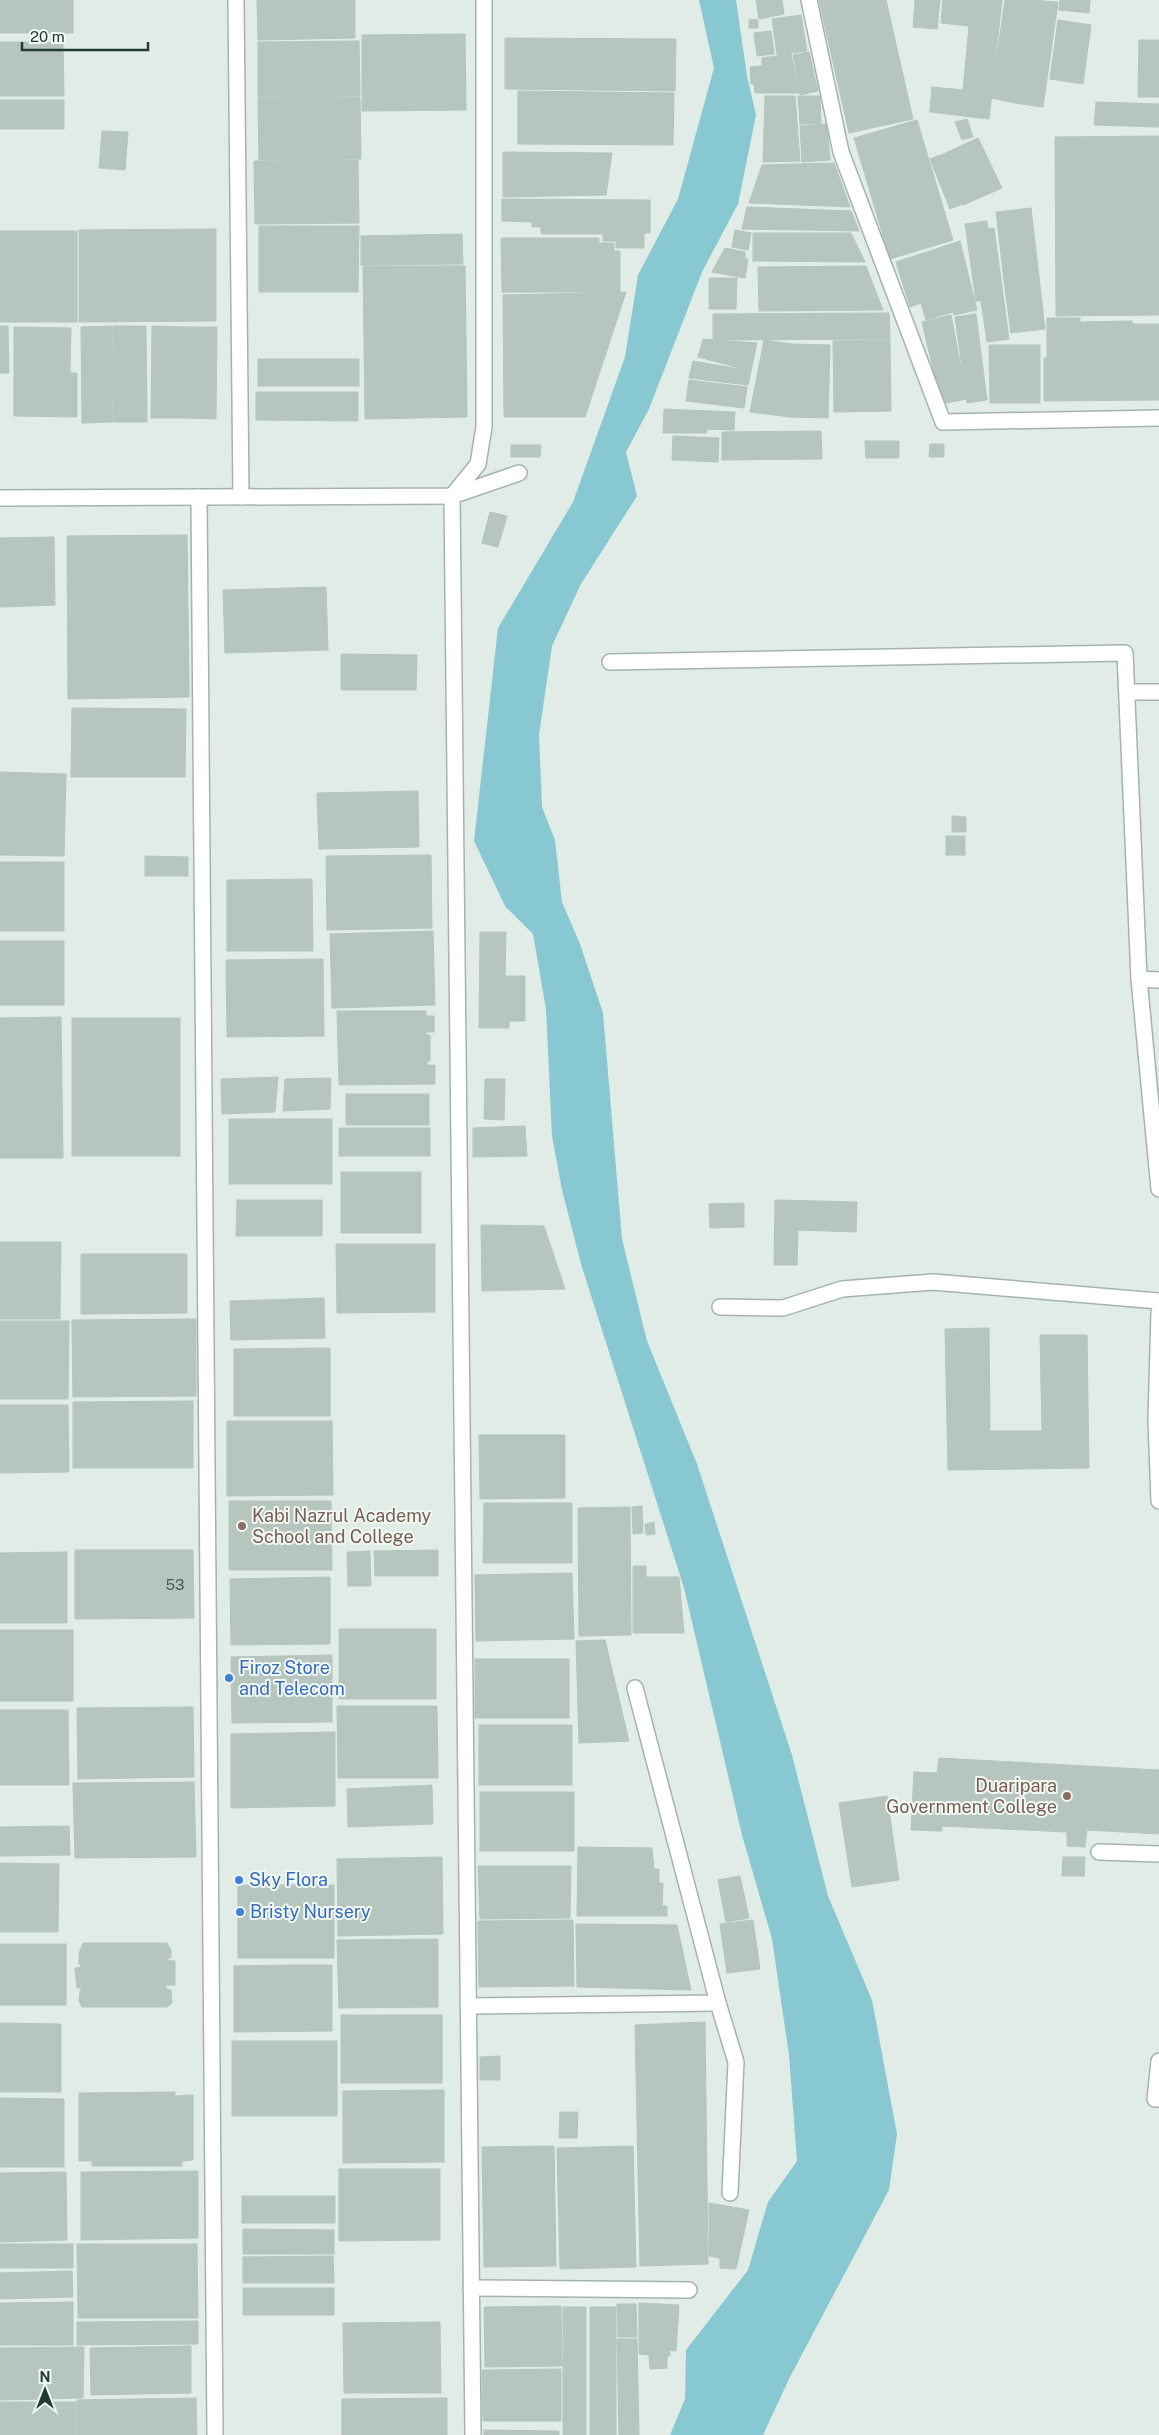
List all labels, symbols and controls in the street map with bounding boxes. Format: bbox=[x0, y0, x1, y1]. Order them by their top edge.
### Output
scale bar bbox=[22, 20, 149, 52]
text: 20 m bbox=[30, 28, 65, 45]
place label: Kabi Nazrul Academy School and College bbox=[252, 1505, 432, 1547]
marker: Kabi Nazrul Academy School and College bbox=[236, 1520, 248, 1532]
house number: 53 bbox=[165, 1576, 185, 1593]
place label: Firoz Store and Telecom bbox=[239, 1657, 345, 1699]
marker: Firoz Store and Telecom bbox=[223, 1672, 235, 1684]
place label: Duaripara Government College bbox=[886, 1775, 1057, 1817]
marker: Duaripara Government College bbox=[1061, 1790, 1073, 1802]
place label: Sky Flora bbox=[249, 1869, 328, 1890]
marker: Sky Flora bbox=[233, 1874, 245, 1886]
place label: Bristy Nursery bbox=[250, 1901, 371, 1922]
marker: Bristy Nursery bbox=[234, 1906, 246, 1918]
north arrow bbox=[20, 2365, 70, 2415]
text: N bbox=[40, 2369, 50, 2385]

